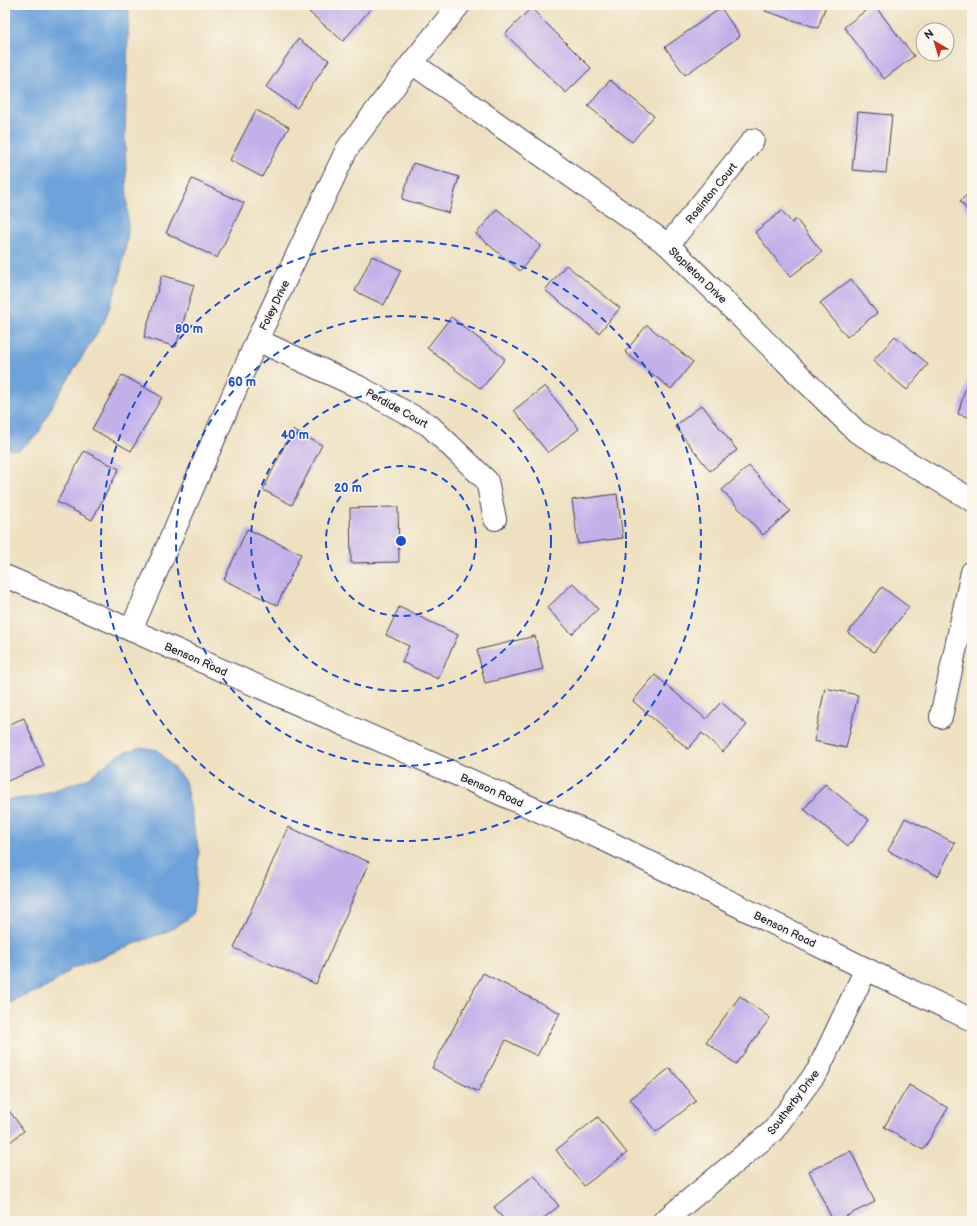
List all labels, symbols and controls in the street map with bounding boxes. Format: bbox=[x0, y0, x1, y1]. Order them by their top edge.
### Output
north arrow bbox=[915, 22, 955, 62]
text: N bbox=[922, 27, 936, 42]
street label: Rosinton Court bbox=[683, 160, 740, 226]
street label: Stapleton Drive bbox=[666, 244, 730, 307]
street label: Foley Drive bbox=[257, 278, 292, 332]
text: 80 m bbox=[175, 322, 203, 337]
text: 60 m bbox=[228, 375, 256, 390]
street label: Perdide Court bbox=[363, 386, 431, 431]
text: 40 m bbox=[281, 428, 309, 443]
text: 20 m bbox=[334, 481, 362, 496]
centre of rings bbox=[394, 534, 408, 548]
street label: Benson Road bbox=[162, 640, 229, 679]
street label: Benson Road bbox=[458, 771, 525, 810]
street label: Benson Road bbox=[751, 909, 818, 950]
street label: Southerby Drive bbox=[765, 1067, 822, 1137]

